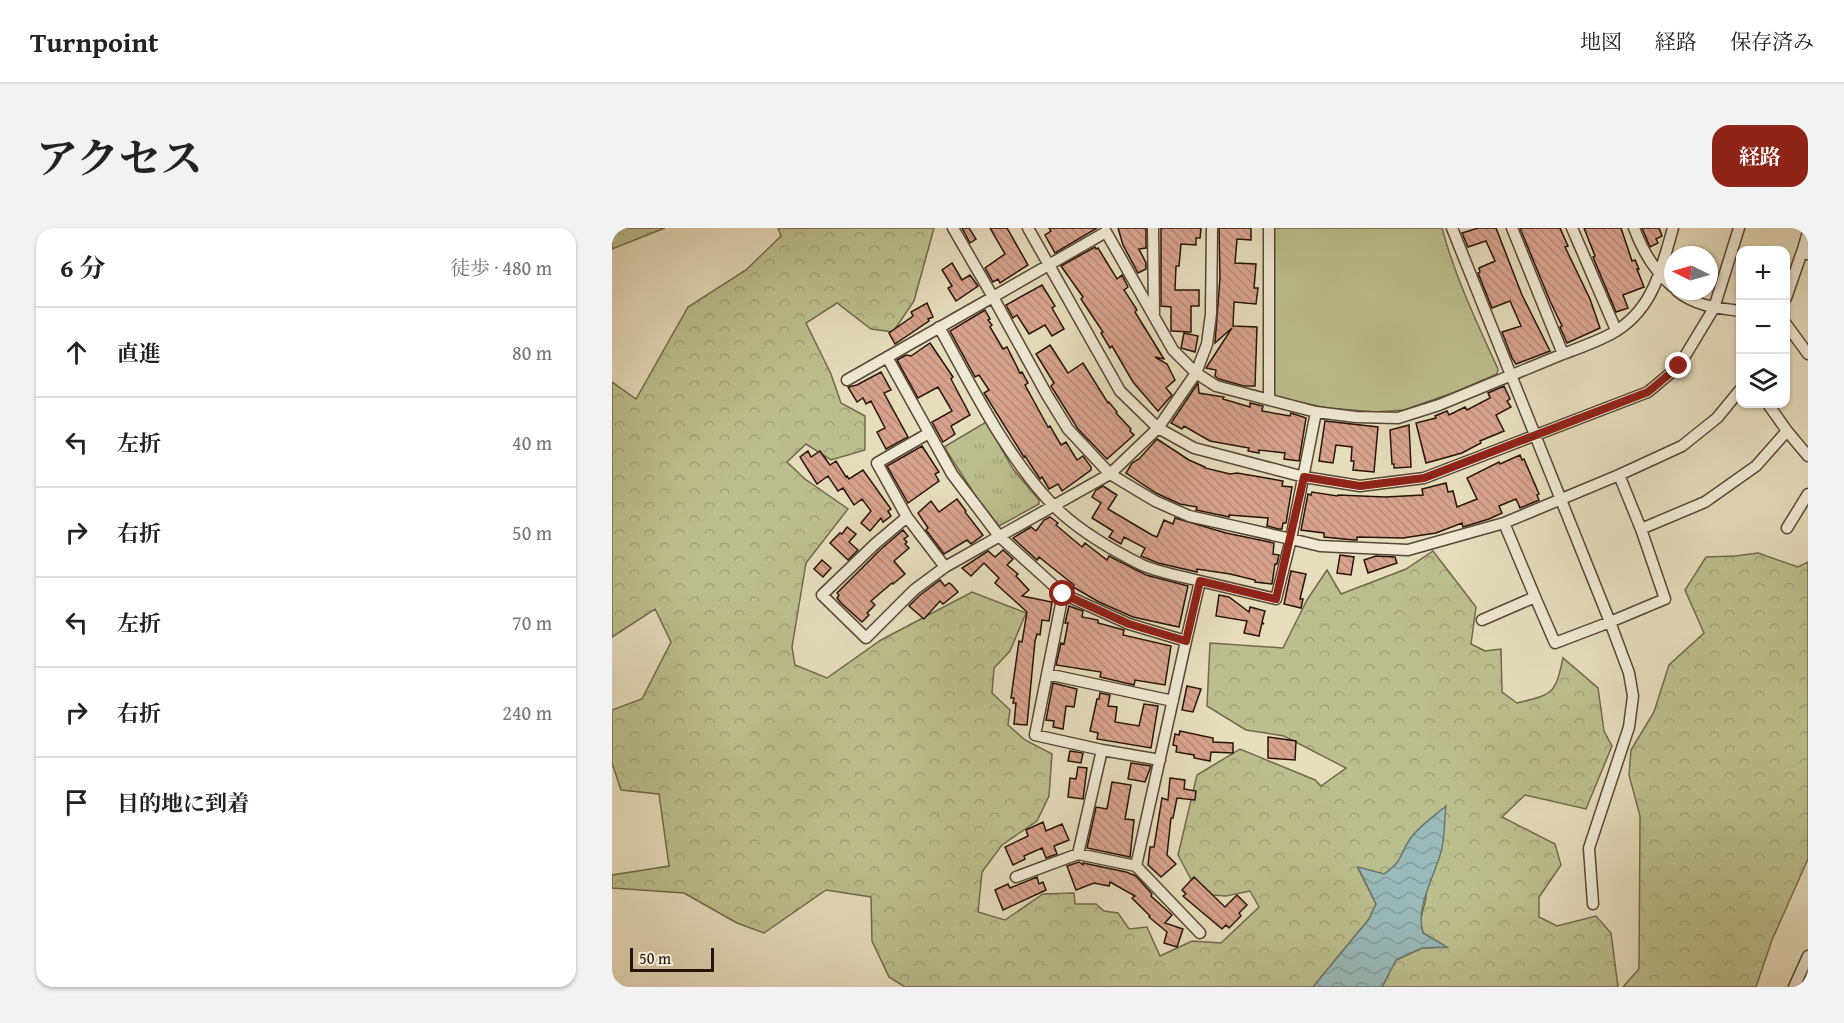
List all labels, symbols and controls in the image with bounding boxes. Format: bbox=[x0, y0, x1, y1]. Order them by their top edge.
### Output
text: Turnpoint bbox=[30, 21, 159, 62]
text: 地図 bbox=[1580, 26, 1622, 57]
text: 経路 bbox=[1655, 26, 1697, 57]
text: 保存済み bbox=[1730, 26, 1814, 57]
button: 経路 bbox=[1712, 125, 1808, 187]
text: アクセス bbox=[36, 127, 203, 188]
north arrow bbox=[1664, 246, 1718, 300]
map controls bbox=[1736, 246, 1790, 408]
button: + bbox=[1736, 246, 1790, 300]
text: 6 分 bbox=[60, 248, 105, 287]
text: 徒歩 · 480 m bbox=[450, 253, 552, 282]
button: − bbox=[1736, 300, 1790, 354]
icon: ahead bbox=[60, 336, 93, 369]
text: 直進 bbox=[117, 337, 161, 369]
text: 80 m bbox=[512, 338, 552, 367]
route end bbox=[1665, 352, 1691, 378]
button: layers bbox=[1736, 354, 1790, 408]
icon: left bbox=[60, 426, 93, 459]
text: 左折 bbox=[117, 427, 161, 459]
text: 40 m bbox=[512, 428, 552, 457]
icon: right bbox=[60, 516, 93, 549]
text: 右折 bbox=[117, 517, 161, 549]
text: 50 m bbox=[512, 518, 552, 547]
route start bbox=[1049, 580, 1075, 606]
icon: left bbox=[60, 606, 93, 639]
text: 左折 bbox=[117, 607, 161, 639]
text: 70 m bbox=[512, 608, 552, 637]
icon: right bbox=[60, 696, 93, 729]
text: 右折 bbox=[117, 697, 161, 729]
text: 240 m bbox=[502, 698, 552, 727]
icon: arrive bbox=[60, 786, 93, 819]
text: 目的地に到着 bbox=[117, 787, 249, 819]
scale bar bbox=[630, 945, 714, 972]
text: 50 m bbox=[639, 946, 671, 970]

